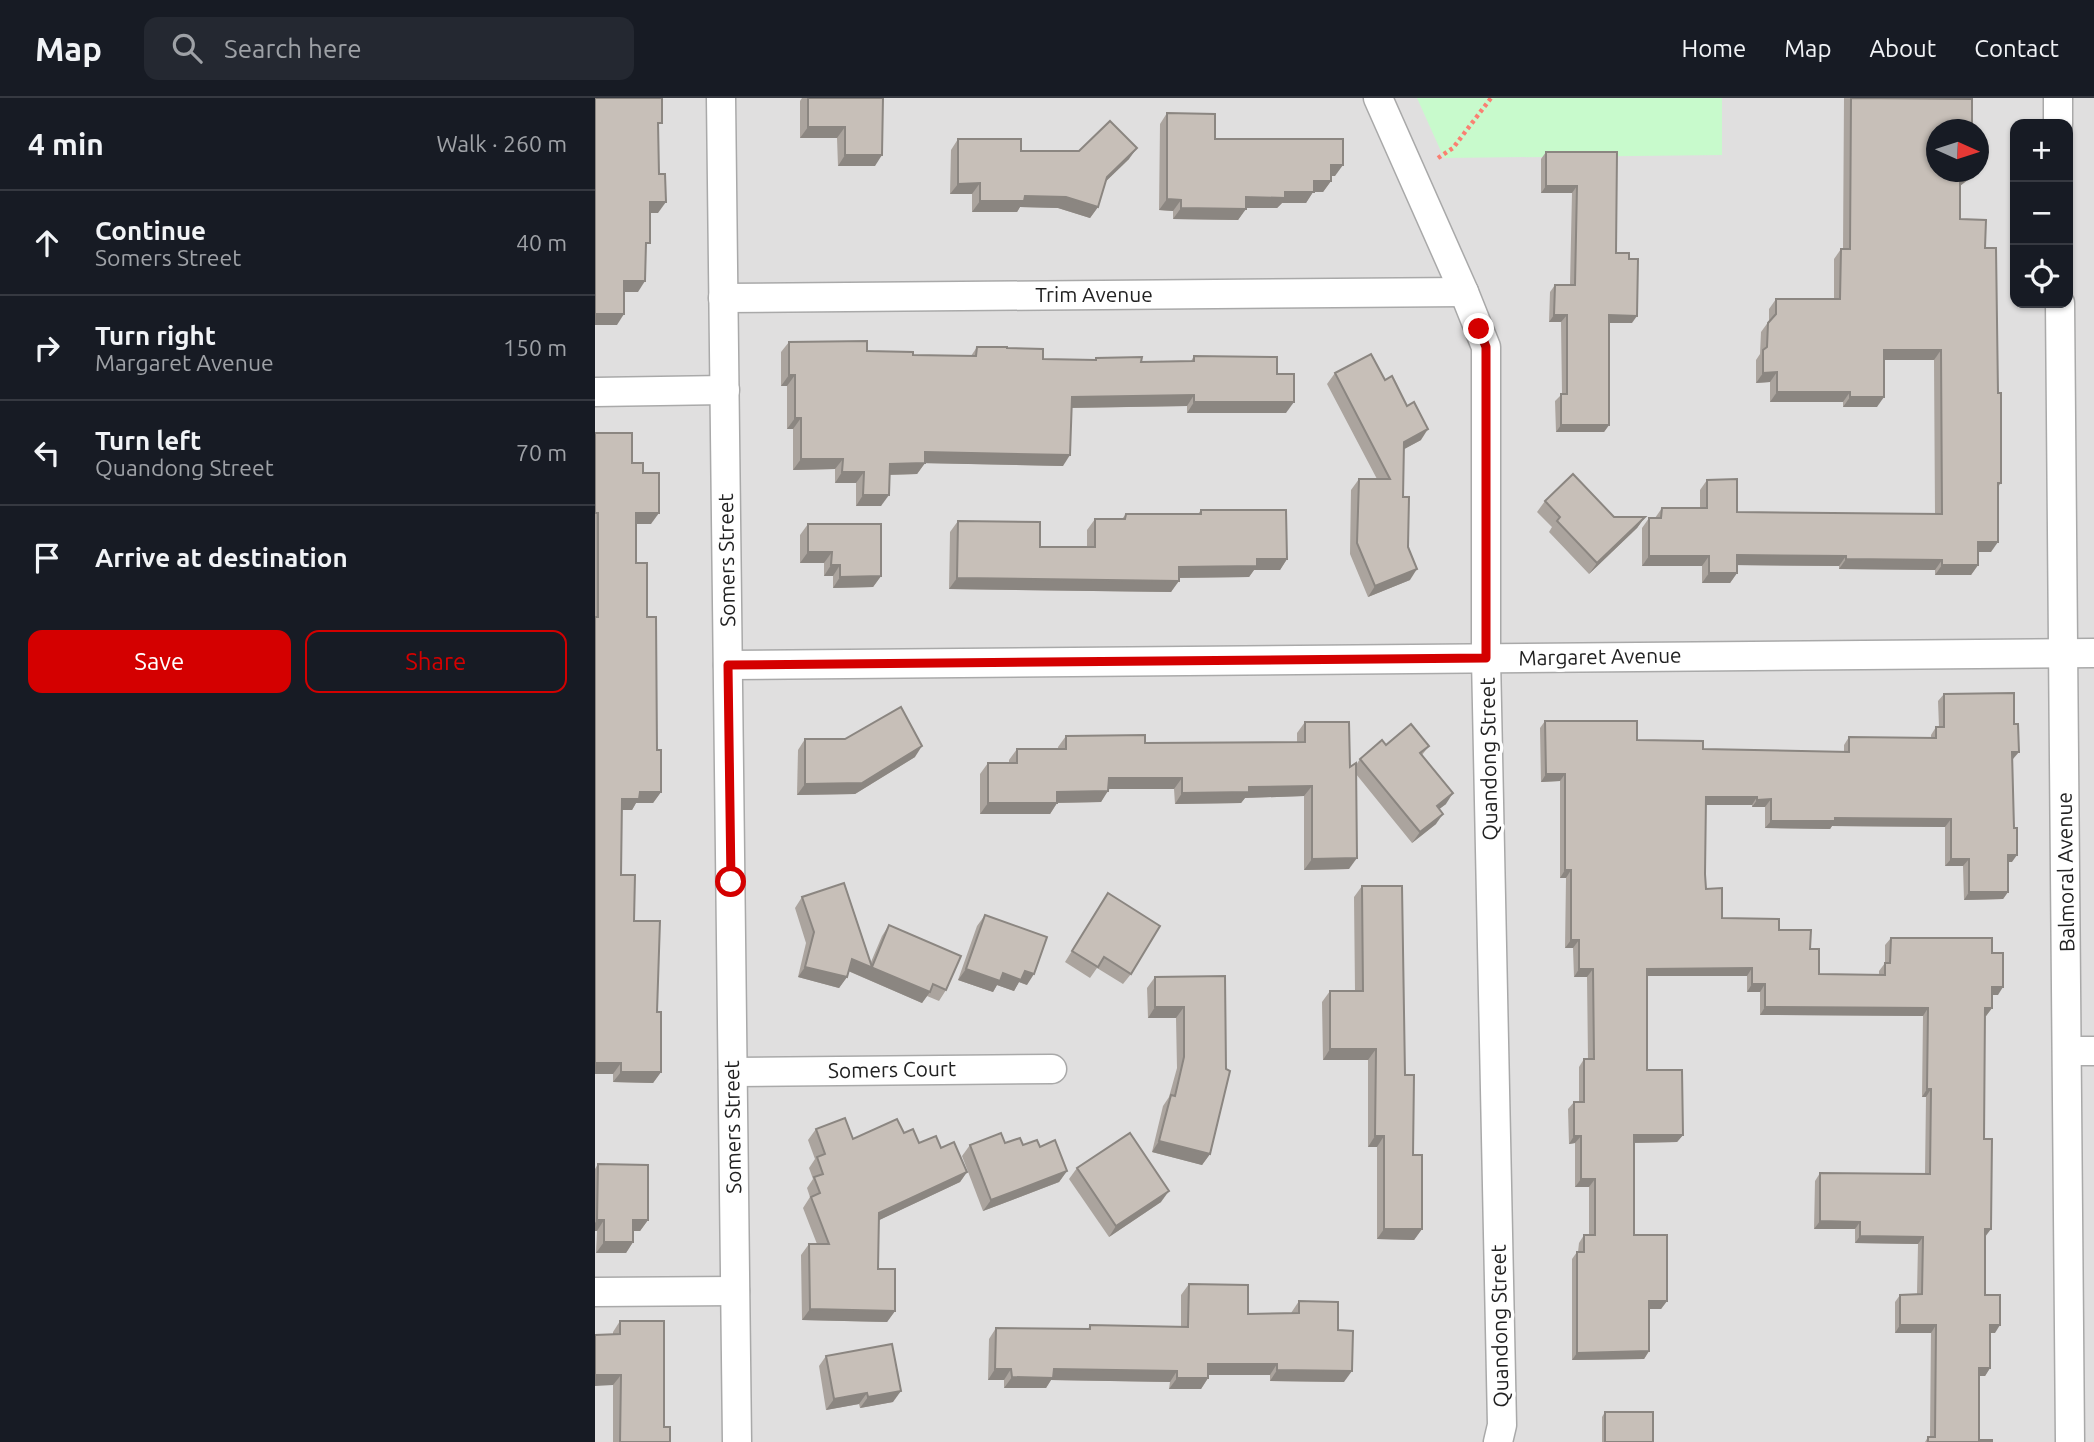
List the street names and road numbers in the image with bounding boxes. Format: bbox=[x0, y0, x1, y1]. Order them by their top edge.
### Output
street label: Trim Avenue bbox=[1035, 282, 1153, 306]
street label: Somers Street bbox=[713, 493, 739, 627]
street label: Margaret Avenue bbox=[1518, 643, 1682, 669]
street label: Quandong Street bbox=[1475, 677, 1501, 841]
street label: Balmoral Avenue bbox=[2052, 792, 2078, 952]
street label: Somers Court bbox=[828, 1056, 956, 1082]
street label: Somers Street bbox=[719, 1060, 745, 1194]
street label: Quandong Street bbox=[1486, 1244, 1512, 1408]

